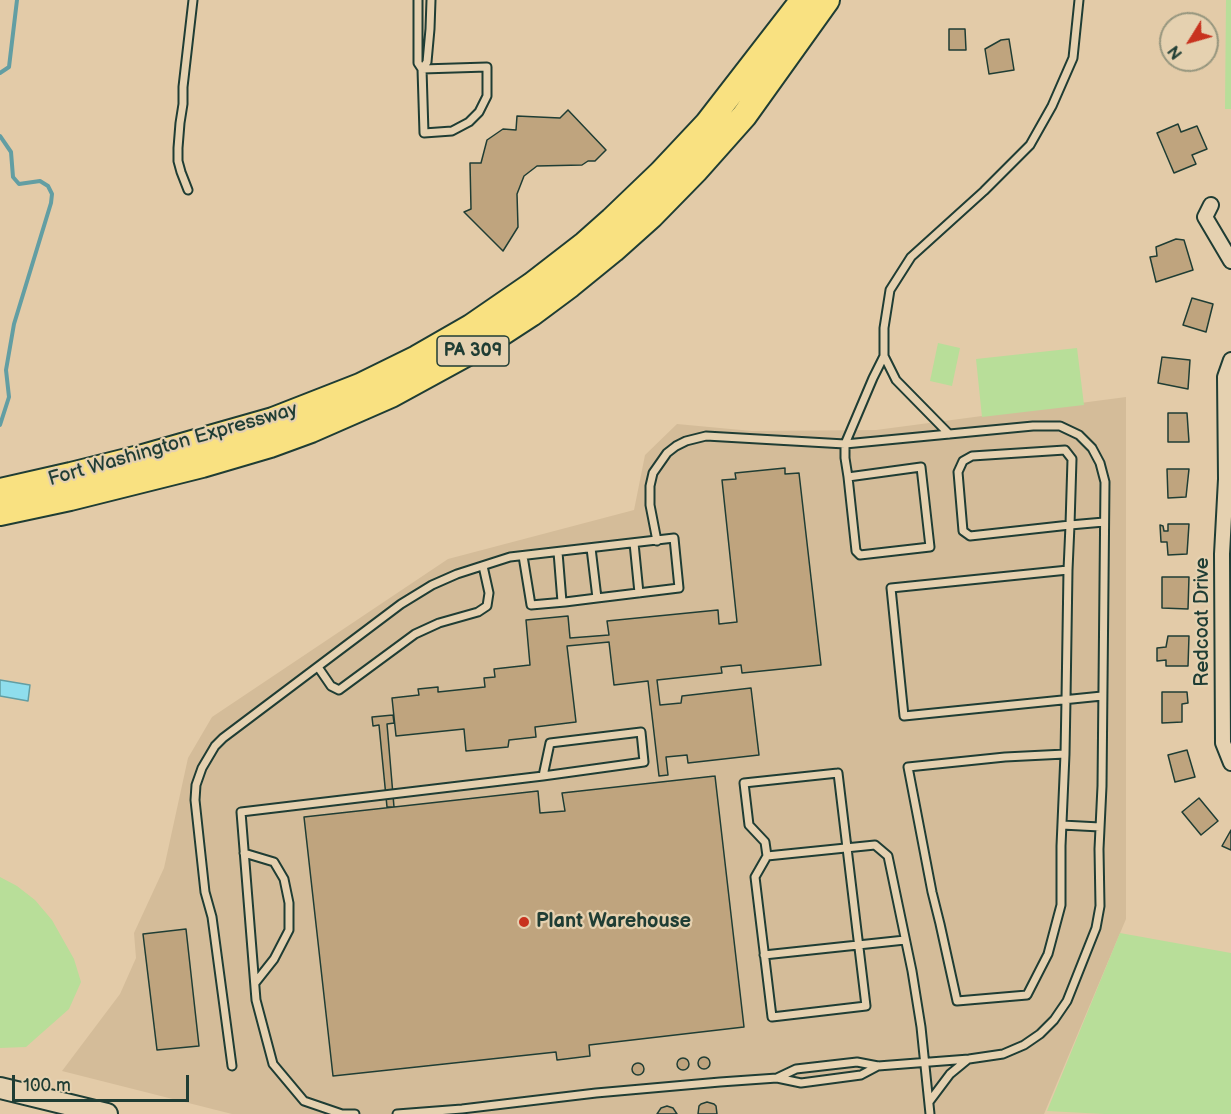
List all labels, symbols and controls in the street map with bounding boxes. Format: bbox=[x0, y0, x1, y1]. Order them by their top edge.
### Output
north arrow bbox=[1159, 12, 1219, 72]
text: N bbox=[1165, 41, 1187, 62]
road number: PA 309 bbox=[437, 336, 509, 366]
street label: Fort Washington Expressway bbox=[46, 398, 300, 492]
street label: Redcoat Drive bbox=[1191, 557, 1215, 687]
place label: Plant Warehouse bbox=[536, 910, 691, 934]
marker: Plant Warehouse bbox=[517, 915, 531, 929]
scale bar bbox=[15, 1063, 192, 1101]
text: 100 m bbox=[23, 1075, 71, 1096]

